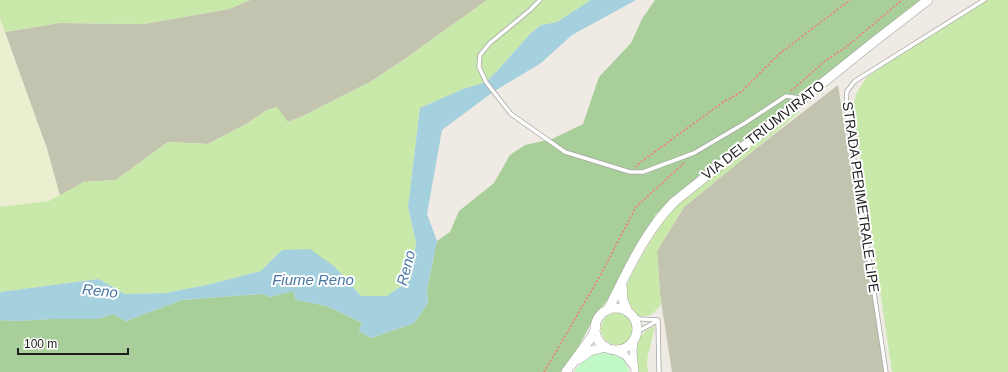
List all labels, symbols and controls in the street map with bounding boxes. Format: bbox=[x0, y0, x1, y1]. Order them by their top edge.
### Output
street label: VIA DEL TRIUMVIRATO bbox=[699, 77, 828, 183]
street label: STRADA PERIMETRALE LIPE bbox=[840, 100, 882, 294]
water label: Reno bbox=[393, 248, 418, 287]
water label: Fiume Reno bbox=[272, 271, 354, 288]
water label: Reno bbox=[81, 280, 119, 301]
scale bar bbox=[18, 330, 128, 356]
text: 100 m bbox=[24, 337, 57, 351]

